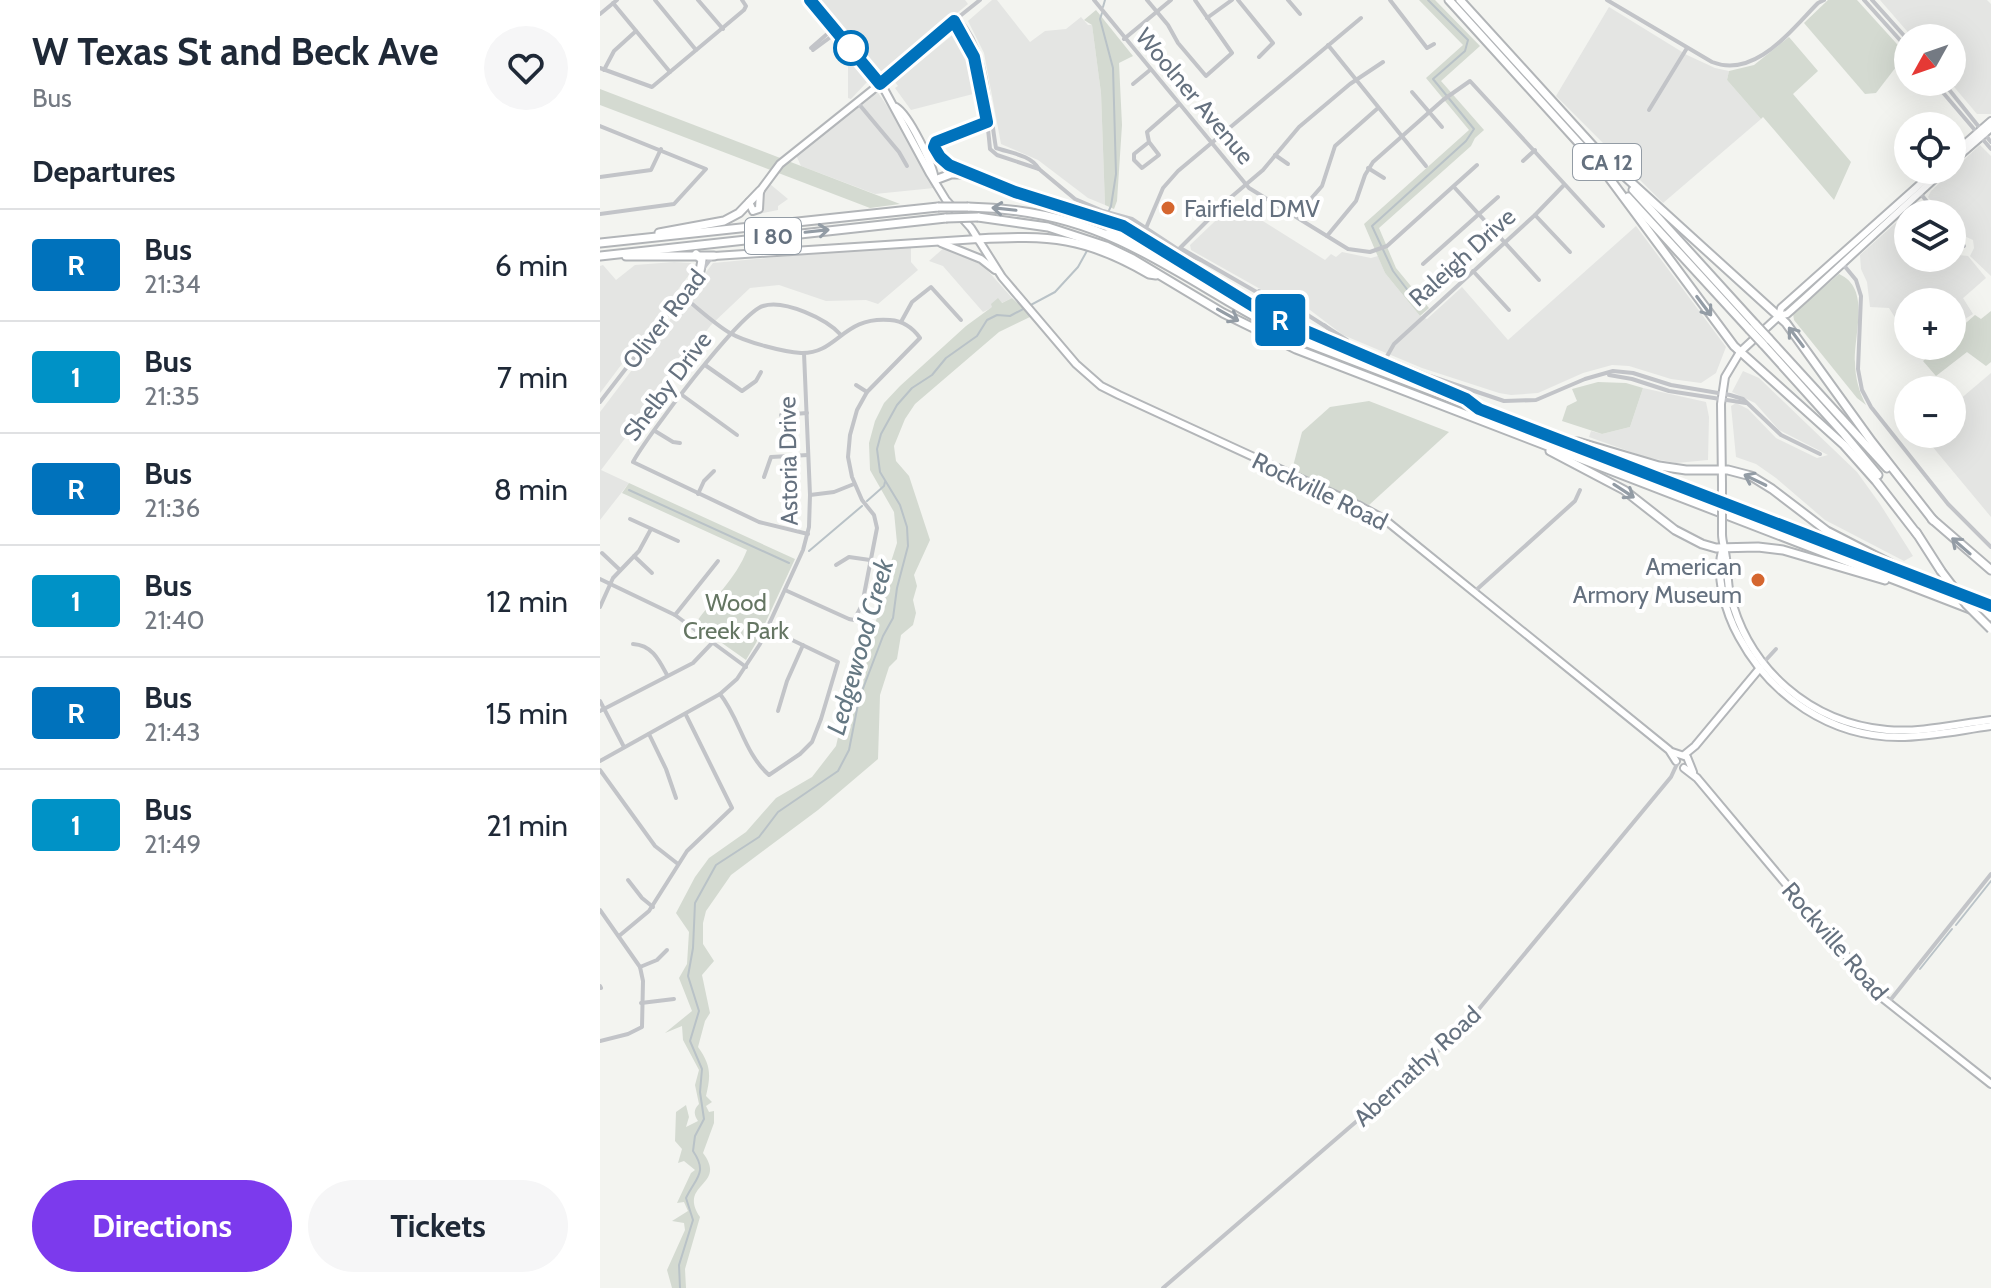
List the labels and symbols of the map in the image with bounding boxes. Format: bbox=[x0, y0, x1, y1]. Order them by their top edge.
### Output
street label: Woolner Avenue bbox=[1130, 22, 1260, 170]
north arrow bbox=[1894, 24, 1966, 96]
unlabelled marker bbox=[834, 31, 868, 65]
road number: CA 12 bbox=[1573, 144, 1641, 180]
place label: Fairfield DMV bbox=[1184, 194, 1320, 223]
marker: Fairfield DMV bbox=[1159, 199, 1177, 217]
one-way arrow bbox=[991, 202, 1018, 217]
street label: Raleigh Drive bbox=[1403, 202, 1521, 312]
road number: I 80 bbox=[745, 218, 801, 254]
one-way arrow bbox=[803, 224, 830, 239]
street label: Oliver Road bbox=[616, 264, 712, 374]
line badge: R bbox=[1254, 294, 1306, 346]
one-way arrow bbox=[1695, 294, 1712, 316]
one-way arrow bbox=[1215, 308, 1239, 323]
street label: Shelby Drive bbox=[617, 326, 717, 446]
one-way arrow bbox=[1788, 326, 1805, 348]
street label: Astoria Drive bbox=[772, 396, 804, 526]
street label: Rockville Road bbox=[1248, 446, 1392, 536]
one-way arrow bbox=[1744, 471, 1768, 487]
one-way arrow bbox=[1612, 483, 1635, 499]
one-way arrow bbox=[1952, 537, 1972, 555]
place label: American Armory Museum bbox=[1573, 552, 1742, 609]
water label: Ledgewood Creek bbox=[820, 555, 901, 738]
marker: American Armory Museum bbox=[1749, 571, 1767, 589]
park label: Wood Creek Park bbox=[683, 588, 789, 645]
street label: Rockville Road bbox=[1776, 876, 1894, 1006]
street label: Abernathy Road bbox=[1347, 1000, 1487, 1132]

